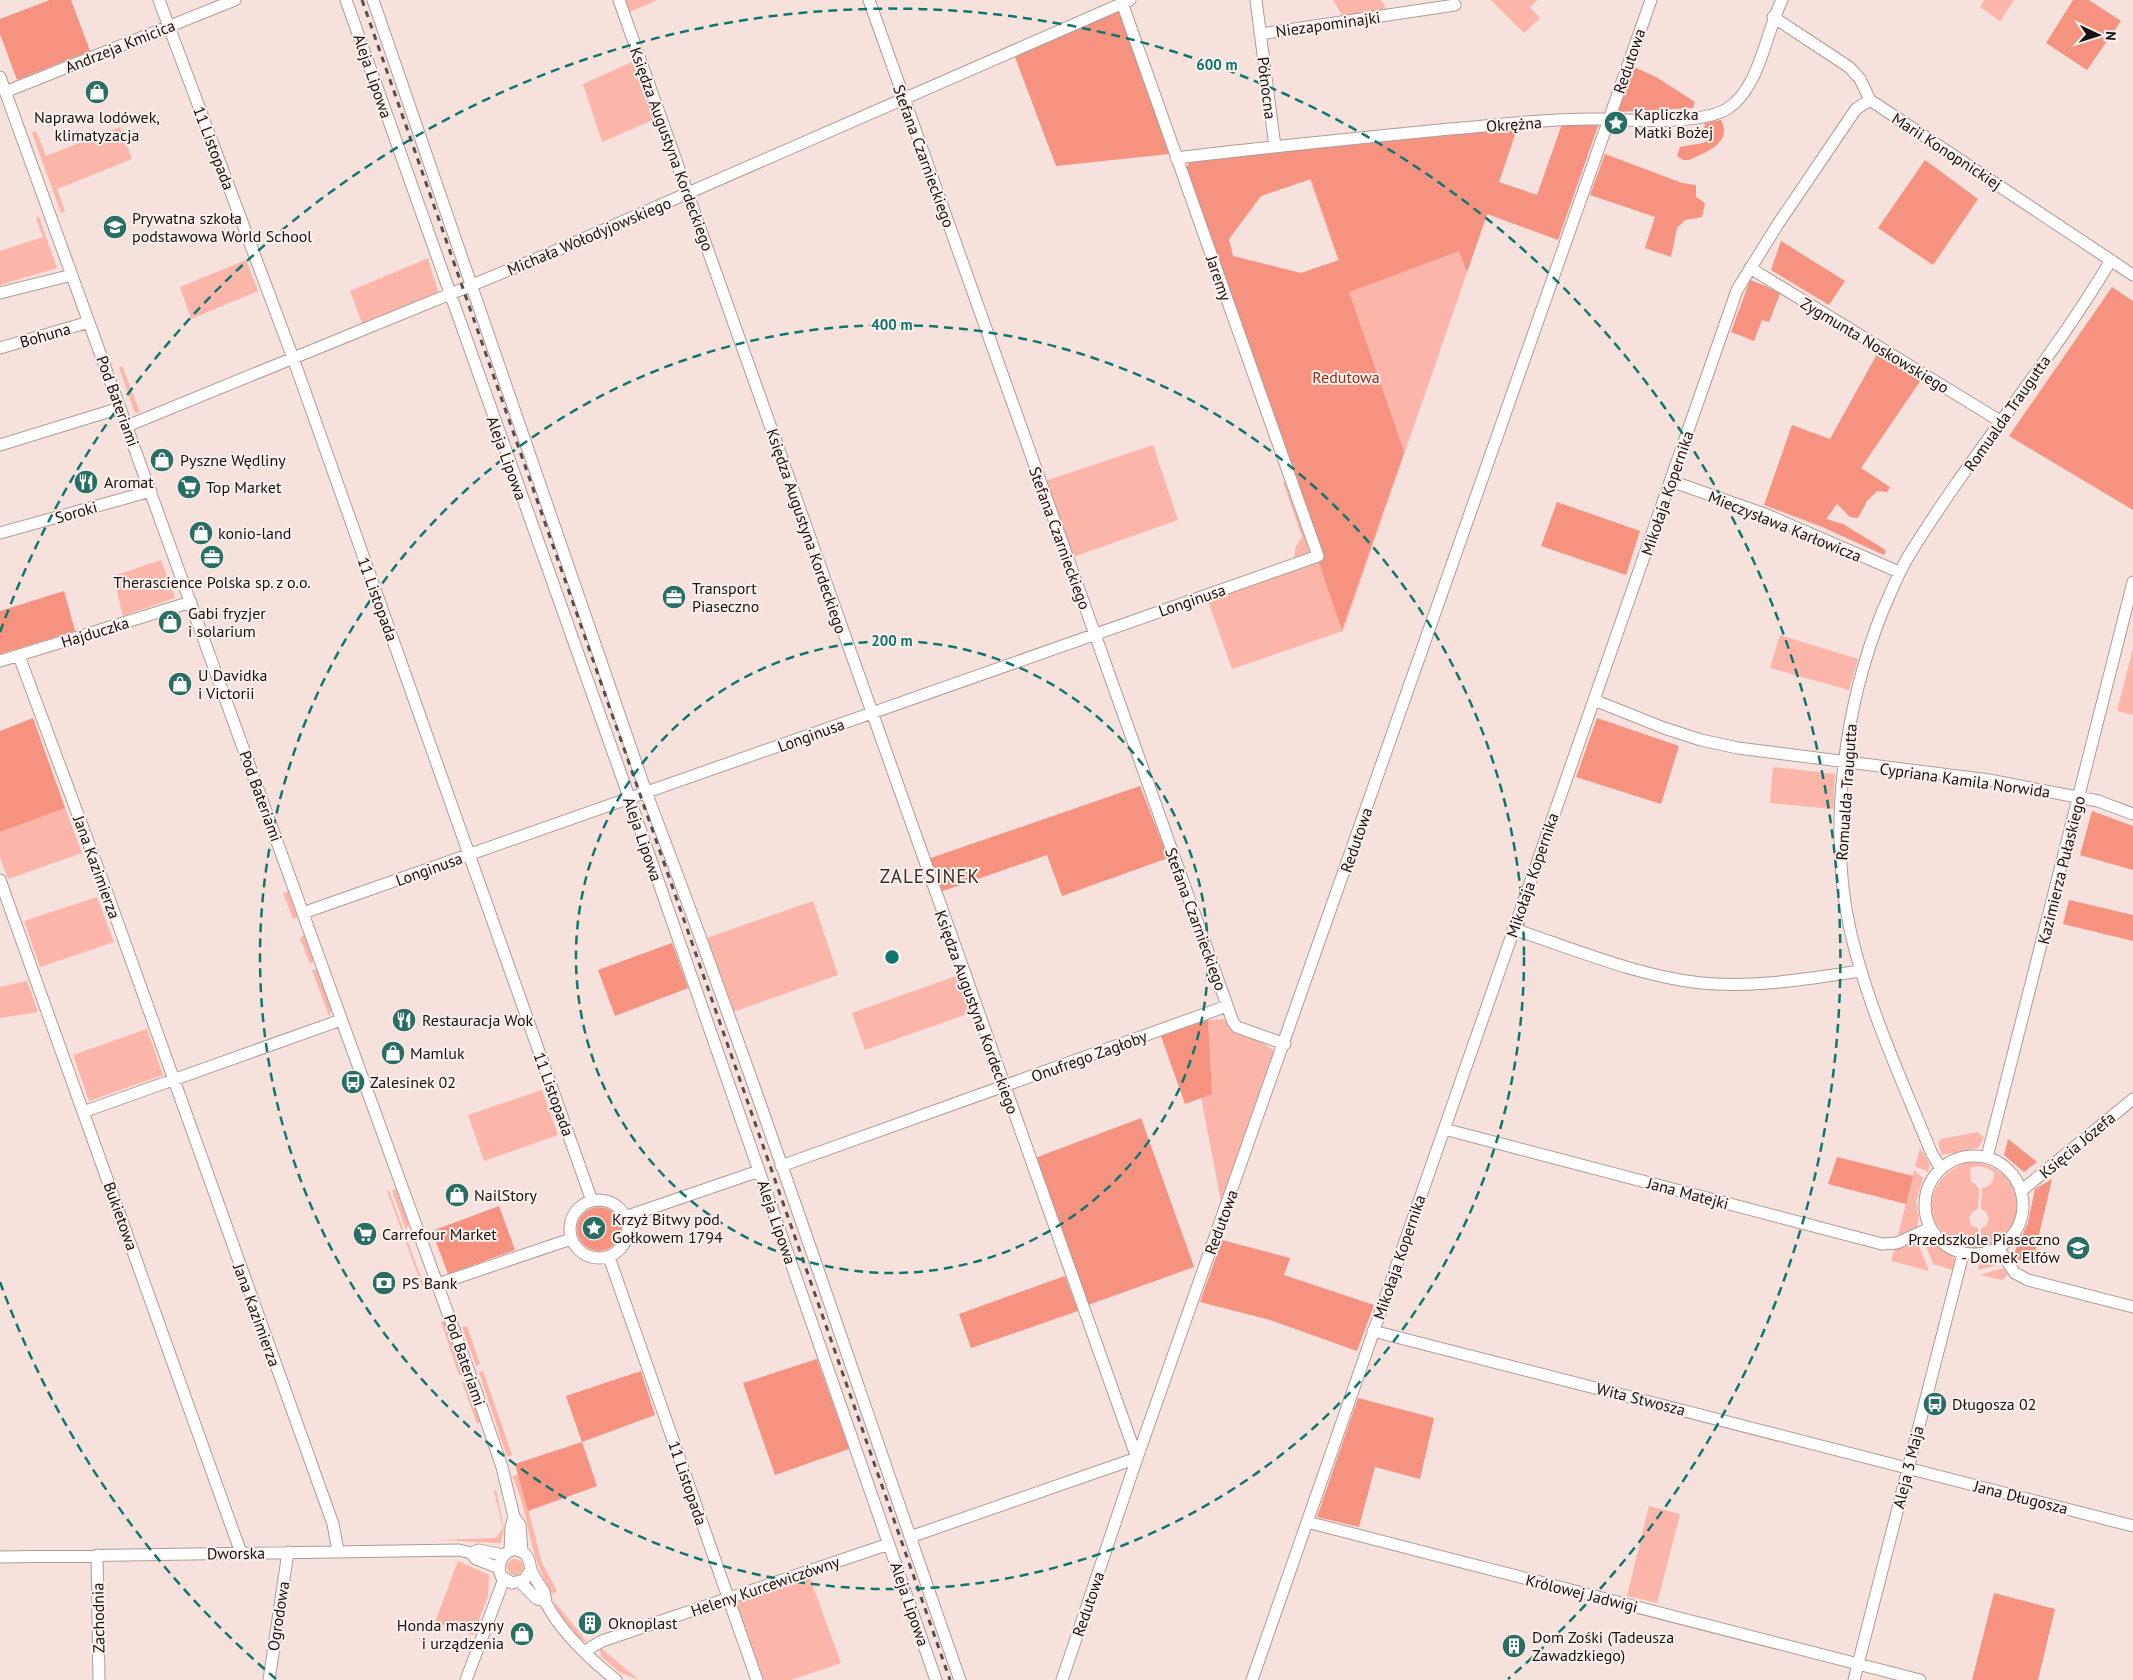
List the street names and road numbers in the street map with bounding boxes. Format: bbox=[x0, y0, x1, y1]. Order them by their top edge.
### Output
street label: Niezapominajki bbox=[1274, 7, 1382, 41]
street label: Andrzeja Kmicica bbox=[62, 15, 178, 77]
street label: Redutowa bbox=[1609, 26, 1649, 96]
street label: Aleja Lipowa bbox=[349, 31, 397, 121]
street label: Księdza Augustyna Kordeckiego bbox=[626, 44, 718, 254]
street label: Północna bbox=[1253, 56, 1281, 120]
street label: Stefana Czarnieckiego bbox=[889, 82, 959, 230]
street label: 11 Listopada bbox=[189, 103, 239, 193]
street label: Marii Konopnickiej bbox=[1888, 108, 2006, 194]
street label: Okrężna bbox=[1485, 112, 1543, 136]
street label: Michała Wołodyjowskiego bbox=[504, 192, 674, 280]
street label: Jaremy bbox=[1202, 252, 1236, 304]
street label: Zygmunta Noskowskiego bbox=[1797, 293, 1953, 397]
street label: Bohuna bbox=[17, 318, 73, 352]
street label: Romualda Traugutta bbox=[1959, 351, 2055, 475]
street label: Pod Bateriami bbox=[92, 353, 144, 449]
street label: Aleja Lipowa bbox=[483, 413, 531, 503]
street label: Księdza Augustyna Kordeckiego bbox=[762, 426, 852, 636]
street label: Mikołaja Kopernika bbox=[1636, 428, 1698, 558]
street label: Stefana Czarnieckiego bbox=[1025, 464, 1095, 612]
street label: Mieczysława Karłowicza bbox=[1705, 486, 1865, 566]
street label: Soroki bbox=[53, 496, 99, 528]
street label: 11 Listopada bbox=[354, 554, 402, 644]
street label: Longinusa bbox=[1156, 579, 1228, 621]
street label: Hajduczka bbox=[59, 612, 131, 652]
street label: Longinusa bbox=[775, 714, 847, 756]
street label: Romualda Traugutta bbox=[1831, 723, 1861, 861]
street label: Pod Bateriami bbox=[235, 748, 287, 844]
street label: Cypriana Kamila Norwida bbox=[1878, 758, 2052, 802]
street label: Aleja Lipowa bbox=[619, 794, 667, 884]
street label: Kazimierza Pułaskiego bbox=[2033, 794, 2089, 946]
street label: Redutowa bbox=[1336, 805, 1376, 875]
street label: Mikołaja Kopernika bbox=[1501, 810, 1563, 940]
street label: Jana Kazimierza bbox=[69, 812, 125, 921]
street label: Stefana Czarnieckiego bbox=[1161, 845, 1231, 993]
street label: Longinusa bbox=[393, 848, 465, 890]
street label: Księdza Augustyna Kordeckiego bbox=[931, 907, 1023, 1117]
street label: Onufrego Zagłoby bbox=[1028, 1026, 1150, 1086]
street label: 11 Listopada bbox=[530, 1049, 578, 1139]
street label: Księcia Józefa bbox=[2035, 1107, 2119, 1183]
street label: Jana Matejki bbox=[1644, 1172, 1731, 1213]
street label: Aleja Lipowa bbox=[753, 1177, 801, 1267]
street label: Bukietowa bbox=[99, 1179, 143, 1253]
street label: Redutowa bbox=[1200, 1187, 1242, 1257]
street label: Mikołaja Kopernika bbox=[1368, 1192, 1430, 1322]
street label: Jana Kazimierza bbox=[229, 1260, 285, 1369]
street label: Pod Bateriami bbox=[440, 1312, 490, 1408]
street label: Wita Stwosza bbox=[1594, 1378, 1688, 1420]
street label: Aleja 3 Maja bbox=[1888, 1424, 1928, 1510]
street label: 11 Listopada bbox=[664, 1438, 712, 1528]
street label: Jana Długosza bbox=[1971, 1475, 2070, 1518]
street label: Dworska bbox=[207, 1542, 265, 1564]
street label: Heleny Kurcewiczówny bbox=[688, 1551, 843, 1621]
street label: Aleja Lipowa bbox=[886, 1559, 934, 1649]
street label: Redutowa bbox=[1068, 1569, 1108, 1639]
street label: Królowej Jadwigi bbox=[1524, 1569, 1640, 1617]
street label: Ogrodowa bbox=[263, 1580, 293, 1652]
street label: Zachodnia bbox=[87, 1583, 109, 1653]

